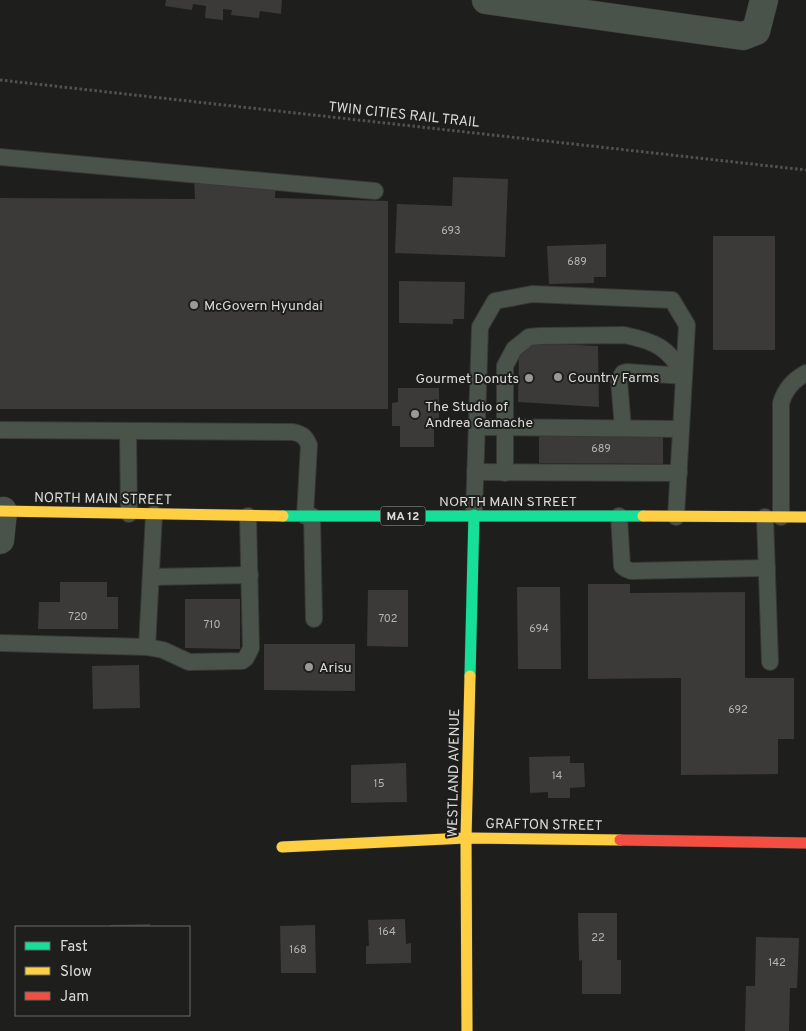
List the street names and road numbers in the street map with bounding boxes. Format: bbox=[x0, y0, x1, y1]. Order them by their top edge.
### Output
street label: TWIN CITIES RAIL TRAIL bbox=[327, 99, 480, 132]
street label: NORTH MAIN STREET bbox=[34, 490, 172, 509]
street label: NORTH MAIN STREET bbox=[439, 494, 577, 511]
road number: MA 12 bbox=[380, 506, 426, 526]
street label: WESTLAND AVENUE bbox=[445, 708, 464, 838]
street label: GRAFTON STREET bbox=[485, 816, 603, 835]

